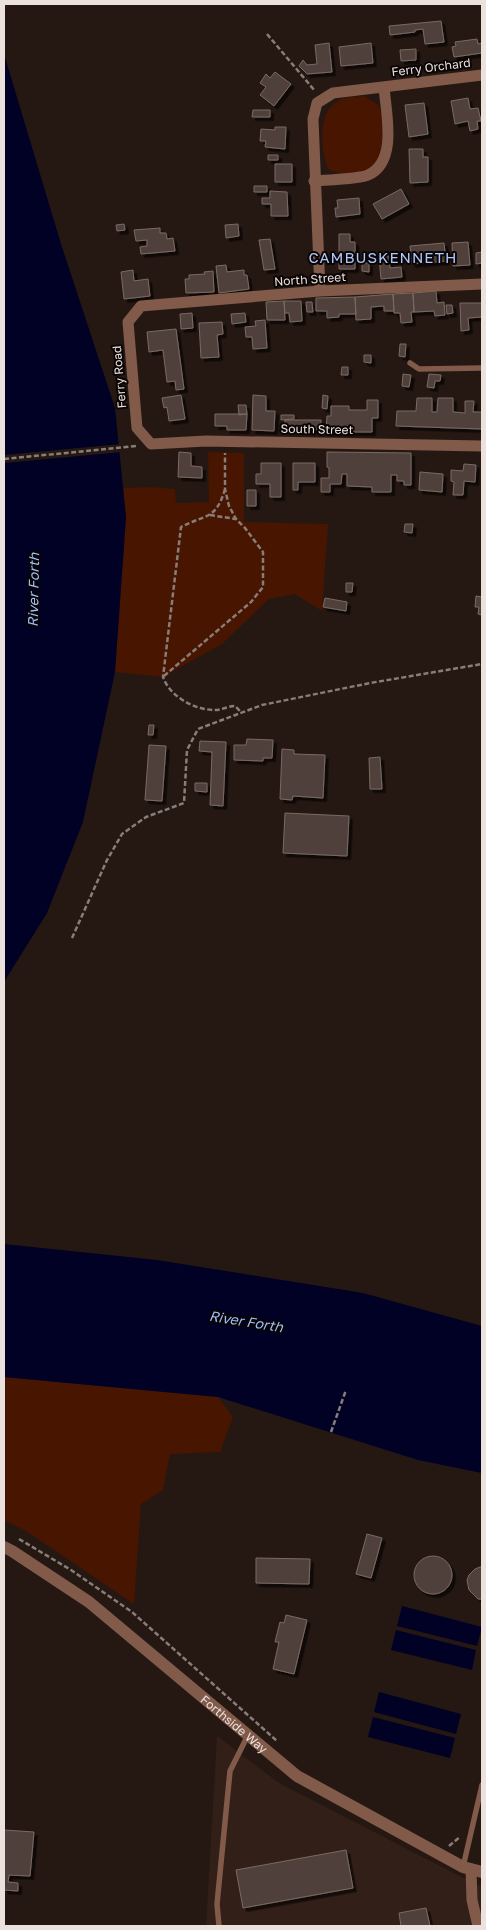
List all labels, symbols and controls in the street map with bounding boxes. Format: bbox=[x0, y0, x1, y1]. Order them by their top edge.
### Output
street label: Ferry Orchard bbox=[391, 55, 471, 79]
district label: CAMBUSKENNETH bbox=[309, 248, 457, 266]
street label: North Street bbox=[274, 269, 347, 289]
street label: Ferry Road bbox=[109, 345, 129, 409]
street label: South Street bbox=[280, 421, 354, 437]
water label: River Forth bbox=[24, 551, 42, 627]
water label: River Forth bbox=[208, 1307, 285, 1335]
street label: Forthside Way bbox=[198, 1691, 271, 1756]

